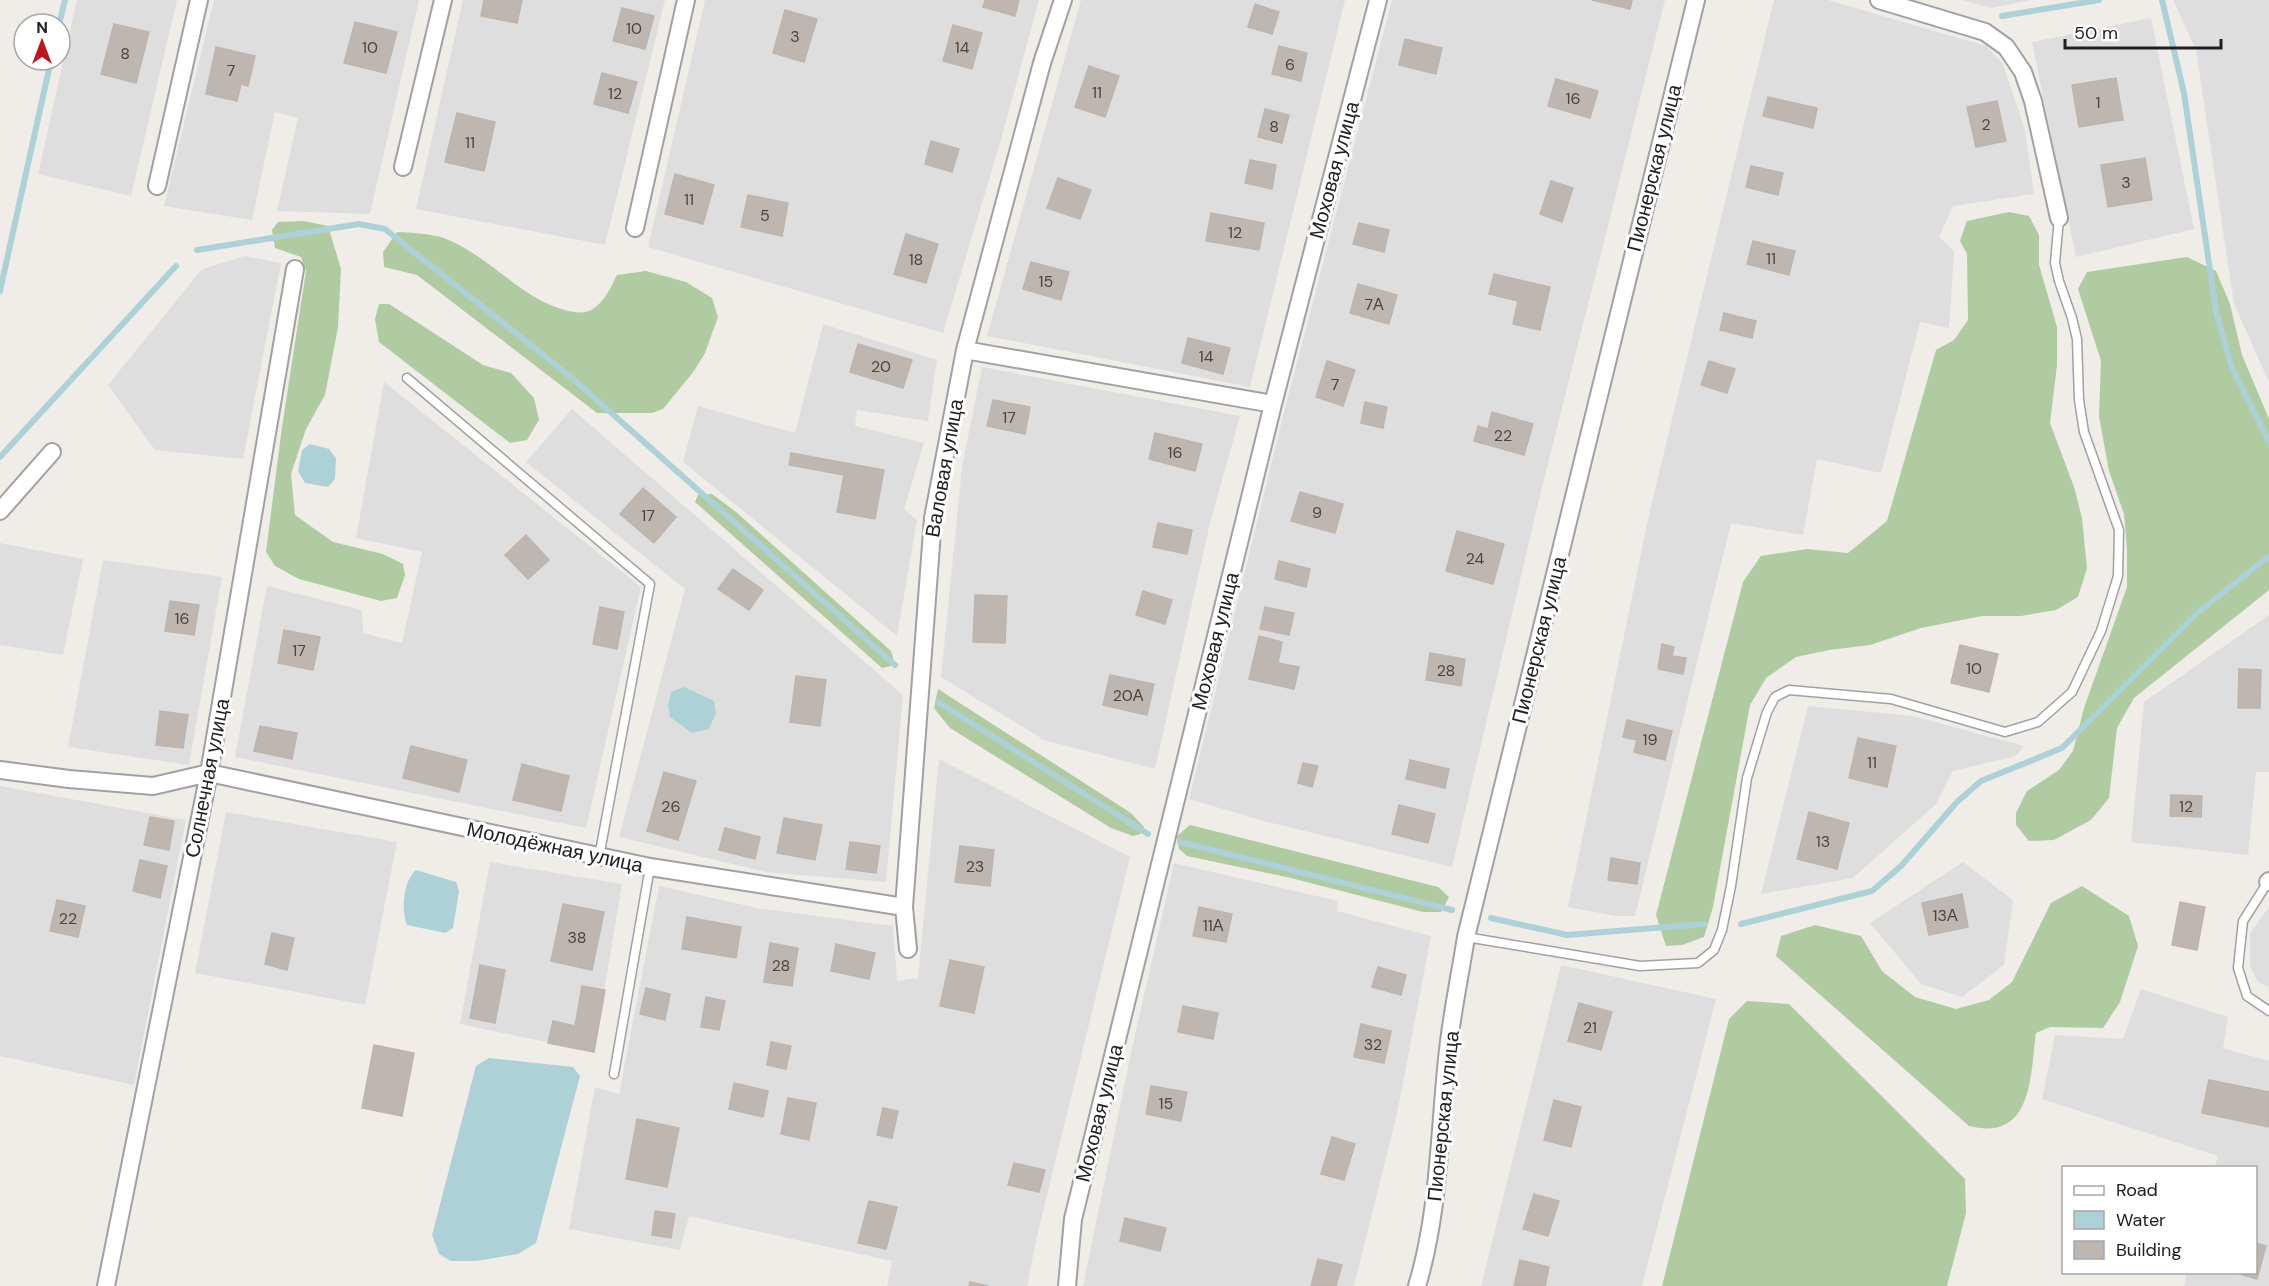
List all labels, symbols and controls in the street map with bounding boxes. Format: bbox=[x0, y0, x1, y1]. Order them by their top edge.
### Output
north arrow bbox=[12, 12, 72, 72]
scale bar bbox=[2065, 12, 2221, 50]
text: N bbox=[36, 17, 48, 38]
house number: 10 bbox=[626, 18, 642, 39]
text: 50 m bbox=[2074, 21, 2118, 45]
house number: 3 bbox=[790, 26, 800, 47]
house number: 10 bbox=[362, 37, 378, 58]
house number: 14 bbox=[955, 37, 970, 58]
house number: 8 bbox=[120, 43, 130, 64]
house number: 6 bbox=[1285, 54, 1295, 75]
house number: 7 bbox=[227, 60, 235, 81]
street label: Пионерская улица bbox=[1621, 81, 1688, 254]
house number: 11 bbox=[1092, 82, 1102, 103]
house number: 12 bbox=[608, 83, 622, 104]
house number: 16 bbox=[1565, 88, 1581, 109]
house number: 1 bbox=[2096, 92, 2101, 113]
street label: Моховая улица bbox=[1303, 98, 1365, 242]
house number: 2 bbox=[1981, 114, 1991, 135]
house number: 8 bbox=[1269, 116, 1279, 137]
house number: 11 bbox=[465, 132, 475, 153]
house number: 3 bbox=[2121, 172, 2131, 193]
house number: 11 bbox=[684, 189, 694, 210]
house number: 5 bbox=[760, 205, 770, 226]
house number: 12 bbox=[1228, 222, 1242, 243]
house number: 11 bbox=[1766, 248, 1776, 269]
house number: 18 bbox=[909, 249, 923, 270]
house number: 15 bbox=[1039, 271, 1053, 292]
house number: 7А bbox=[1364, 294, 1384, 315]
house number: 14 bbox=[1199, 346, 1214, 367]
house number: 20 bbox=[871, 356, 891, 377]
house number: 7 bbox=[1331, 374, 1339, 395]
street label: Валовая улица bbox=[919, 396, 969, 539]
house number: 17 bbox=[1002, 407, 1016, 428]
house number: 22 bbox=[1494, 425, 1512, 446]
house number: 16 bbox=[1167, 442, 1183, 463]
house number: 9 bbox=[1312, 502, 1322, 523]
house number: 17 bbox=[641, 505, 655, 526]
house number: 24 bbox=[1466, 548, 1485, 569]
street label: Пионерская улица bbox=[1506, 553, 1573, 726]
street label: Моховая улица bbox=[1185, 568, 1245, 713]
house number: 16 bbox=[174, 608, 190, 629]
house number: 17 bbox=[292, 640, 306, 661]
house number: 10 bbox=[1966, 658, 1982, 679]
house number: 28 bbox=[1437, 660, 1455, 681]
house number: 20А bbox=[1113, 685, 1144, 706]
street label: Солнечная улица bbox=[179, 695, 235, 860]
house number: 19 bbox=[1642, 729, 1658, 750]
house number: 11 bbox=[1867, 752, 1877, 773]
house number: 26 bbox=[661, 796, 681, 817]
house number: 12 bbox=[2179, 796, 2193, 817]
street label: Молодёжная улица bbox=[464, 816, 646, 879]
house number: 13 bbox=[1816, 831, 1830, 852]
house number: 23 bbox=[966, 856, 984, 877]
house number: 13А bbox=[1932, 905, 1958, 926]
house number: 22 bbox=[59, 908, 77, 929]
house number: 11А bbox=[1203, 915, 1224, 936]
house number: 38 bbox=[567, 927, 587, 948]
house number: 28 bbox=[772, 955, 790, 976]
house number: 21 bbox=[1583, 1017, 1597, 1038]
street label: Пионерская улица bbox=[1421, 1029, 1465, 1203]
house number: 32 bbox=[1364, 1034, 1382, 1055]
street label: Моховая улица bbox=[1069, 1040, 1129, 1185]
house number: 15 bbox=[1159, 1093, 1173, 1114]
legend bbox=[2062, 1166, 2257, 1274]
text: Road bbox=[2116, 1178, 2158, 1202]
text: Water bbox=[2116, 1208, 2166, 1232]
text: Building bbox=[2116, 1238, 2181, 1262]

